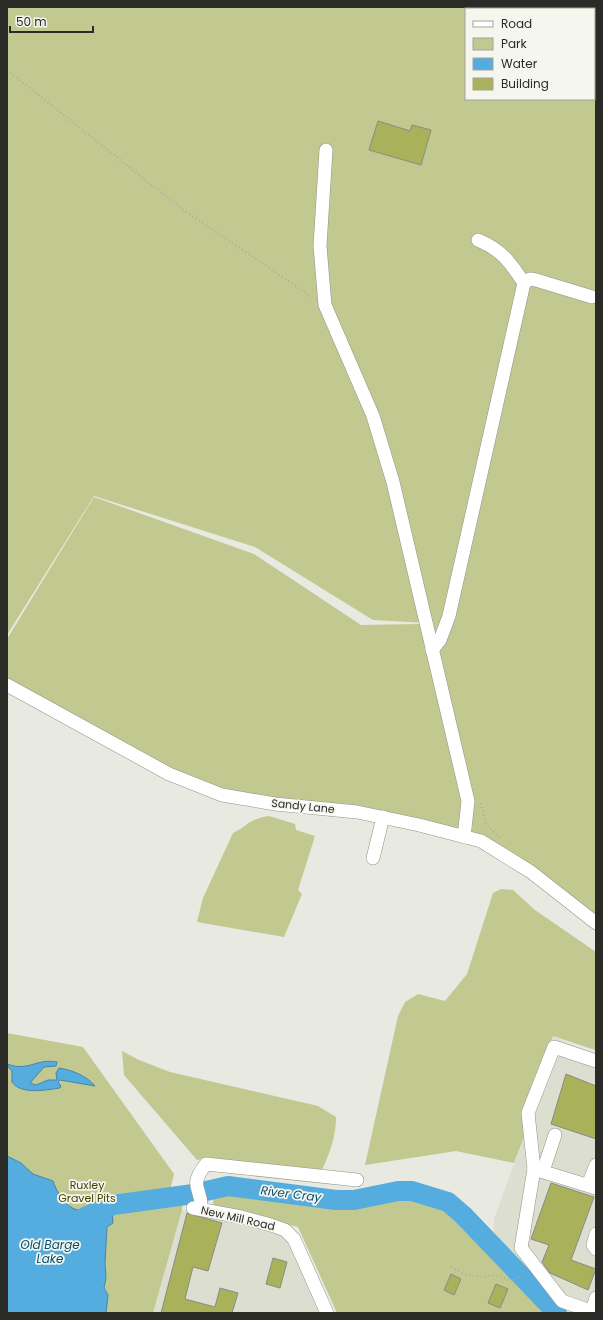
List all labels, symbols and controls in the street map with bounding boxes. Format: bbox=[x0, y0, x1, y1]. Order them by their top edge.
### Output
scale bar bbox=[10, 8, 93, 34]
legend bbox=[465, 8, 595, 100]
text: 50 m bbox=[16, 13, 47, 30]
text: Road bbox=[501, 15, 532, 32]
text: Park bbox=[501, 35, 528, 52]
text: Water bbox=[501, 55, 538, 72]
text: Building bbox=[501, 75, 549, 92]
street label: Sandy Lane bbox=[271, 795, 336, 817]
park label: Ruxley Gravel Pits bbox=[58, 1177, 116, 1206]
water label: River Cray bbox=[260, 1181, 324, 1206]
street label: New Mill Road bbox=[199, 1202, 277, 1234]
water label: Old Barge Lake bbox=[20, 1236, 80, 1267]

